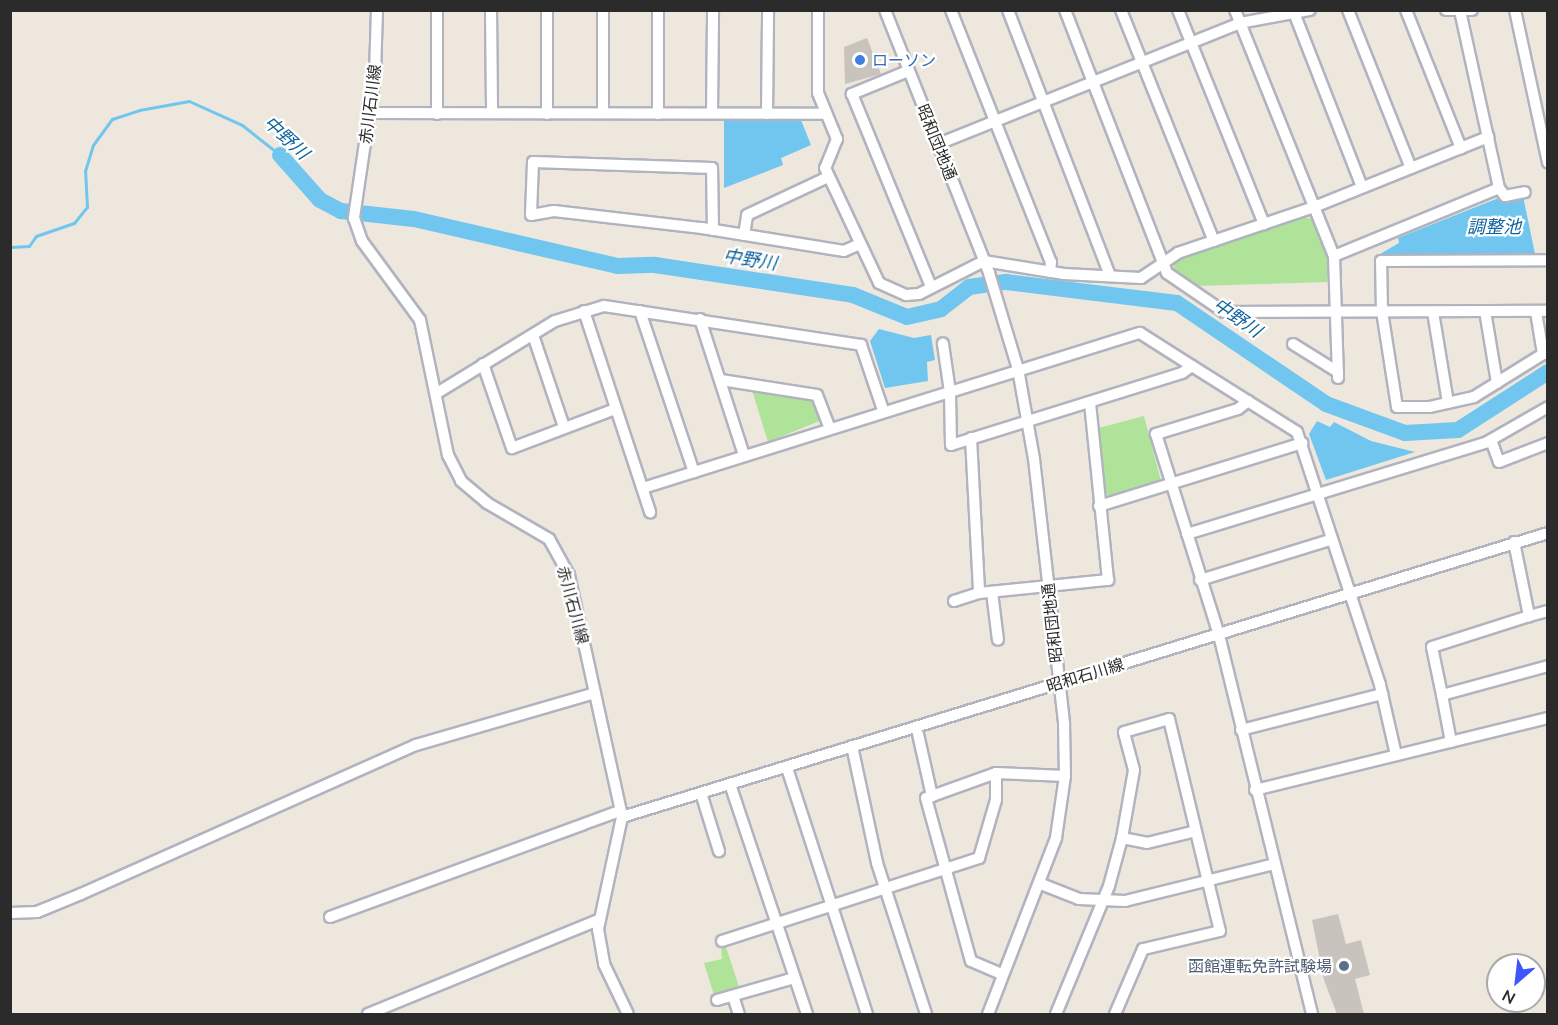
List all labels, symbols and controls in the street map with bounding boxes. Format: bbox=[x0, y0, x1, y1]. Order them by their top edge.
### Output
place label: ローソン bbox=[872, 50, 936, 70]
marker: ローソン bbox=[853, 53, 867, 67]
street label: 赤川石川線 bbox=[356, 63, 384, 145]
street label: 昭和団地通 bbox=[913, 101, 961, 183]
water label: 中野川 bbox=[259, 112, 313, 164]
water label: 調整池 bbox=[1467, 216, 1521, 238]
water label: 中野川 bbox=[722, 245, 778, 275]
water label: 中野川 bbox=[1209, 294, 1265, 342]
street label: 赤川石川線 bbox=[553, 564, 593, 646]
street label: 昭和団地通 bbox=[1038, 582, 1066, 664]
street label: 昭和石川線 bbox=[1044, 654, 1126, 696]
north arrow bbox=[1486, 953, 1546, 1013]
place label: 函館運転免許試験場 bbox=[1188, 956, 1332, 976]
marker: 函館運転免許試験場 bbox=[1337, 959, 1351, 973]
text: N bbox=[1498, 985, 1519, 1009]

